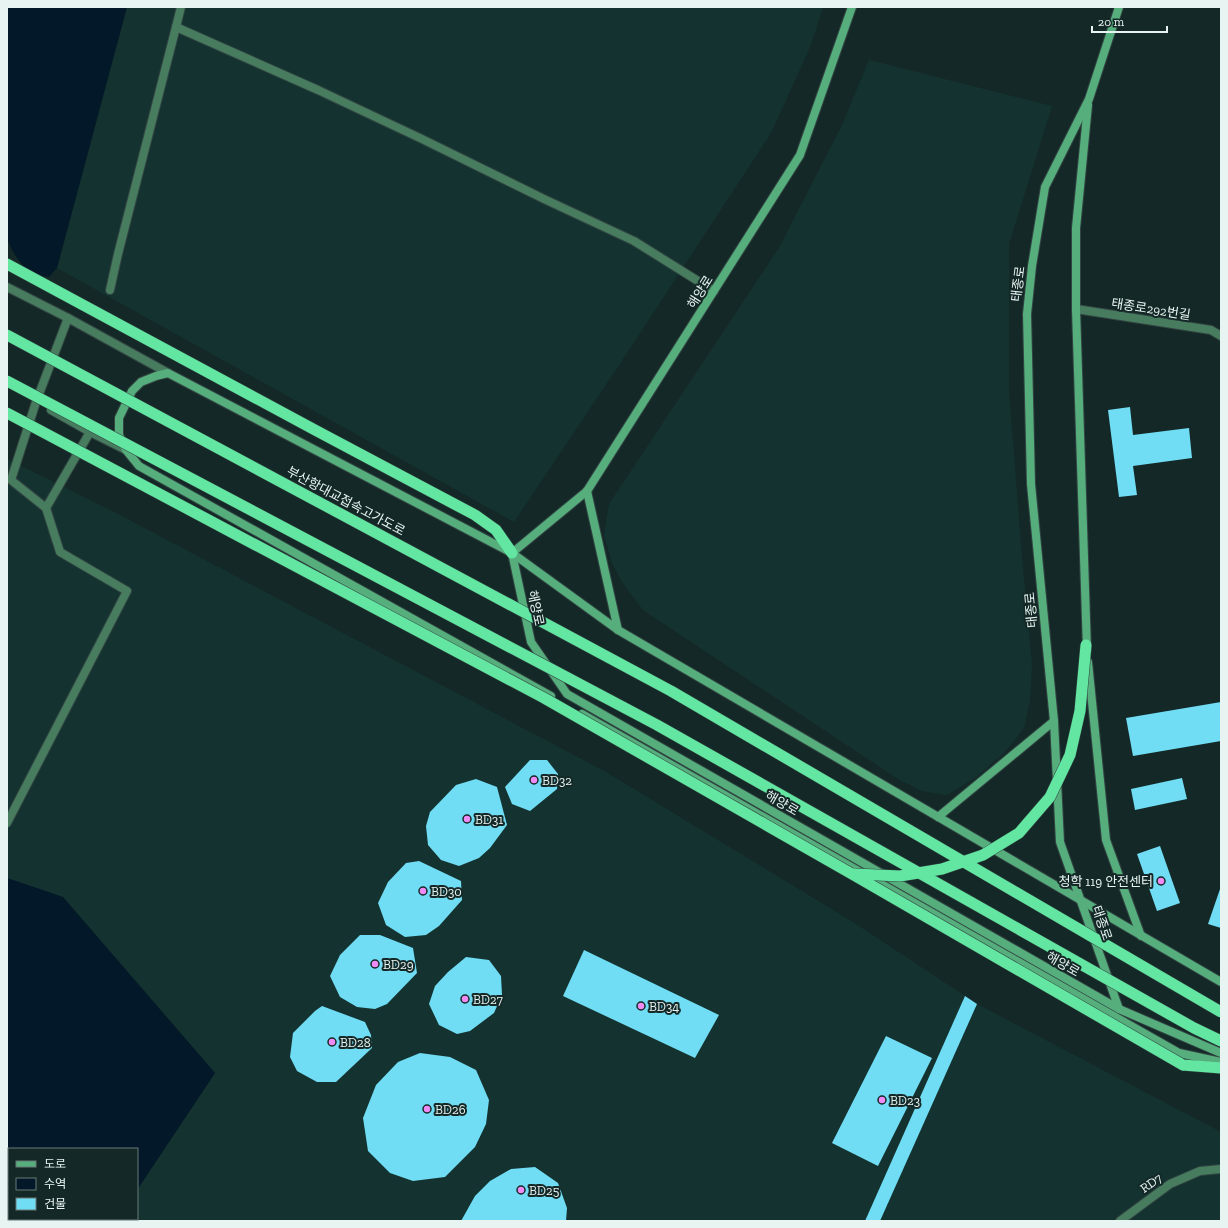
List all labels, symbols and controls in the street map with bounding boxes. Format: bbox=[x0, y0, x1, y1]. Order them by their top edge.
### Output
scale bar bbox=[1092, 8, 1167, 34]
text: 20 m bbox=[1098, 15, 1125, 29]
street label: 태종로 bbox=[1008, 265, 1028, 303]
street label: 해양로 bbox=[684, 273, 716, 311]
street label: 태종로292번길 bbox=[1110, 295, 1192, 323]
street label: 부산항대교접속고가도로 bbox=[284, 463, 408, 539]
street label: 해양로 bbox=[525, 589, 547, 627]
street label: 태종로 bbox=[1022, 591, 1040, 629]
place label: BD32 bbox=[542, 773, 572, 788]
marker: BD32 bbox=[529, 775, 539, 785]
street label: 해양로 bbox=[763, 788, 801, 818]
place label: BD31 bbox=[475, 812, 503, 827]
marker: BD31 bbox=[462, 814, 472, 824]
place label: 청학 119 안전센터 bbox=[1058, 874, 1153, 889]
marker: 청학 119 안전센터 bbox=[1156, 876, 1166, 886]
place label: BD30 bbox=[431, 884, 462, 899]
marker: BD30 bbox=[418, 886, 428, 896]
street label: 태종로 bbox=[1089, 904, 1115, 942]
street label: 해양로 bbox=[1044, 949, 1082, 979]
place label: BD29 bbox=[383, 957, 414, 972]
marker: BD29 bbox=[370, 959, 380, 969]
place label: BD27 bbox=[473, 992, 503, 1007]
marker: BD27 bbox=[460, 994, 470, 1004]
place label: BD34 bbox=[649, 999, 679, 1014]
marker: BD34 bbox=[636, 1001, 646, 1011]
place label: BD28 bbox=[340, 1035, 371, 1050]
marker: BD28 bbox=[327, 1037, 337, 1047]
place label: BD23 bbox=[890, 1093, 920, 1108]
marker: BD23 bbox=[877, 1095, 887, 1105]
place label: BD26 bbox=[435, 1102, 466, 1117]
marker: BD26 bbox=[422, 1104, 432, 1114]
legend bbox=[8, 1148, 138, 1220]
text: 도로 bbox=[44, 1157, 66, 1171]
street label: RD7 bbox=[1137, 1170, 1165, 1196]
text: 수역 bbox=[44, 1177, 66, 1191]
place label: BD25 bbox=[529, 1183, 560, 1198]
marker: BD25 bbox=[516, 1185, 526, 1195]
text: 건물 bbox=[44, 1197, 66, 1211]

